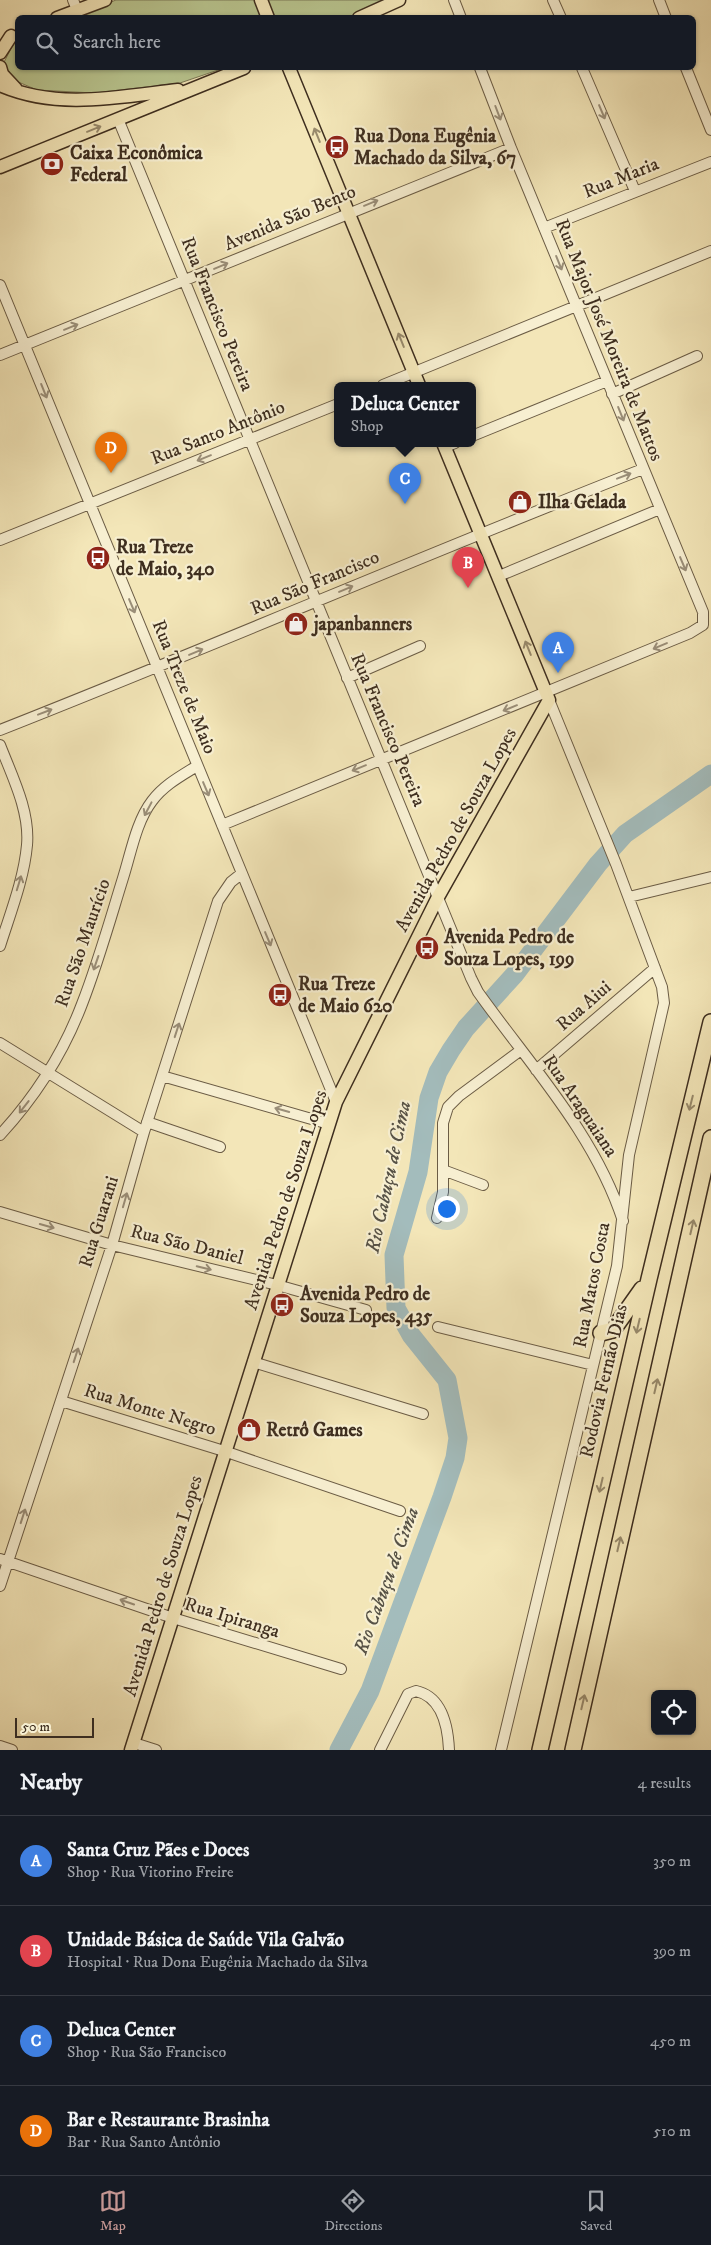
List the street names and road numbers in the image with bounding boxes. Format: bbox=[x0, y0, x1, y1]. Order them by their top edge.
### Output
street label: Rua Maria bbox=[580, 152, 662, 204]
street label: Avenida São Bento bbox=[221, 180, 359, 256]
street label: Rua Major José Moreira de Mattos bbox=[550, 216, 668, 464]
street label: Rua Francisco Pereira bbox=[176, 234, 258, 394]
street label: Rua Santo Antônio bbox=[148, 396, 288, 470]
street label: Rua São Francisco bbox=[247, 545, 383, 621]
street label: Rua Treze de Maio bbox=[147, 617, 221, 757]
street label: Rua Francisco Pereira bbox=[345, 650, 431, 810]
street label: Avenida Pedro de Souza Lopes bbox=[390, 724, 522, 936]
street label: Rua São Maurício bbox=[50, 876, 116, 1010]
street label: Rua Aiui bbox=[552, 976, 616, 1036]
street label: Rua Araguaiana bbox=[537, 1050, 623, 1162]
street label: Avenida Pedro de Souza Lopes bbox=[240, 1087, 332, 1313]
street label: Rua Guarani bbox=[74, 1173, 124, 1271]
street label: Rua São Daniel bbox=[128, 1220, 246, 1270]
street label: Rua Matos Costa bbox=[569, 1220, 615, 1350]
street label: Rodovia Fernão Dias bbox=[575, 1302, 633, 1460]
street label: Rua Monte Negro bbox=[81, 1379, 219, 1441]
street label: Avenida Pedro de Souza Lopes bbox=[118, 1473, 208, 1699]
street label: Rua Ipiranga bbox=[182, 1593, 282, 1643]

